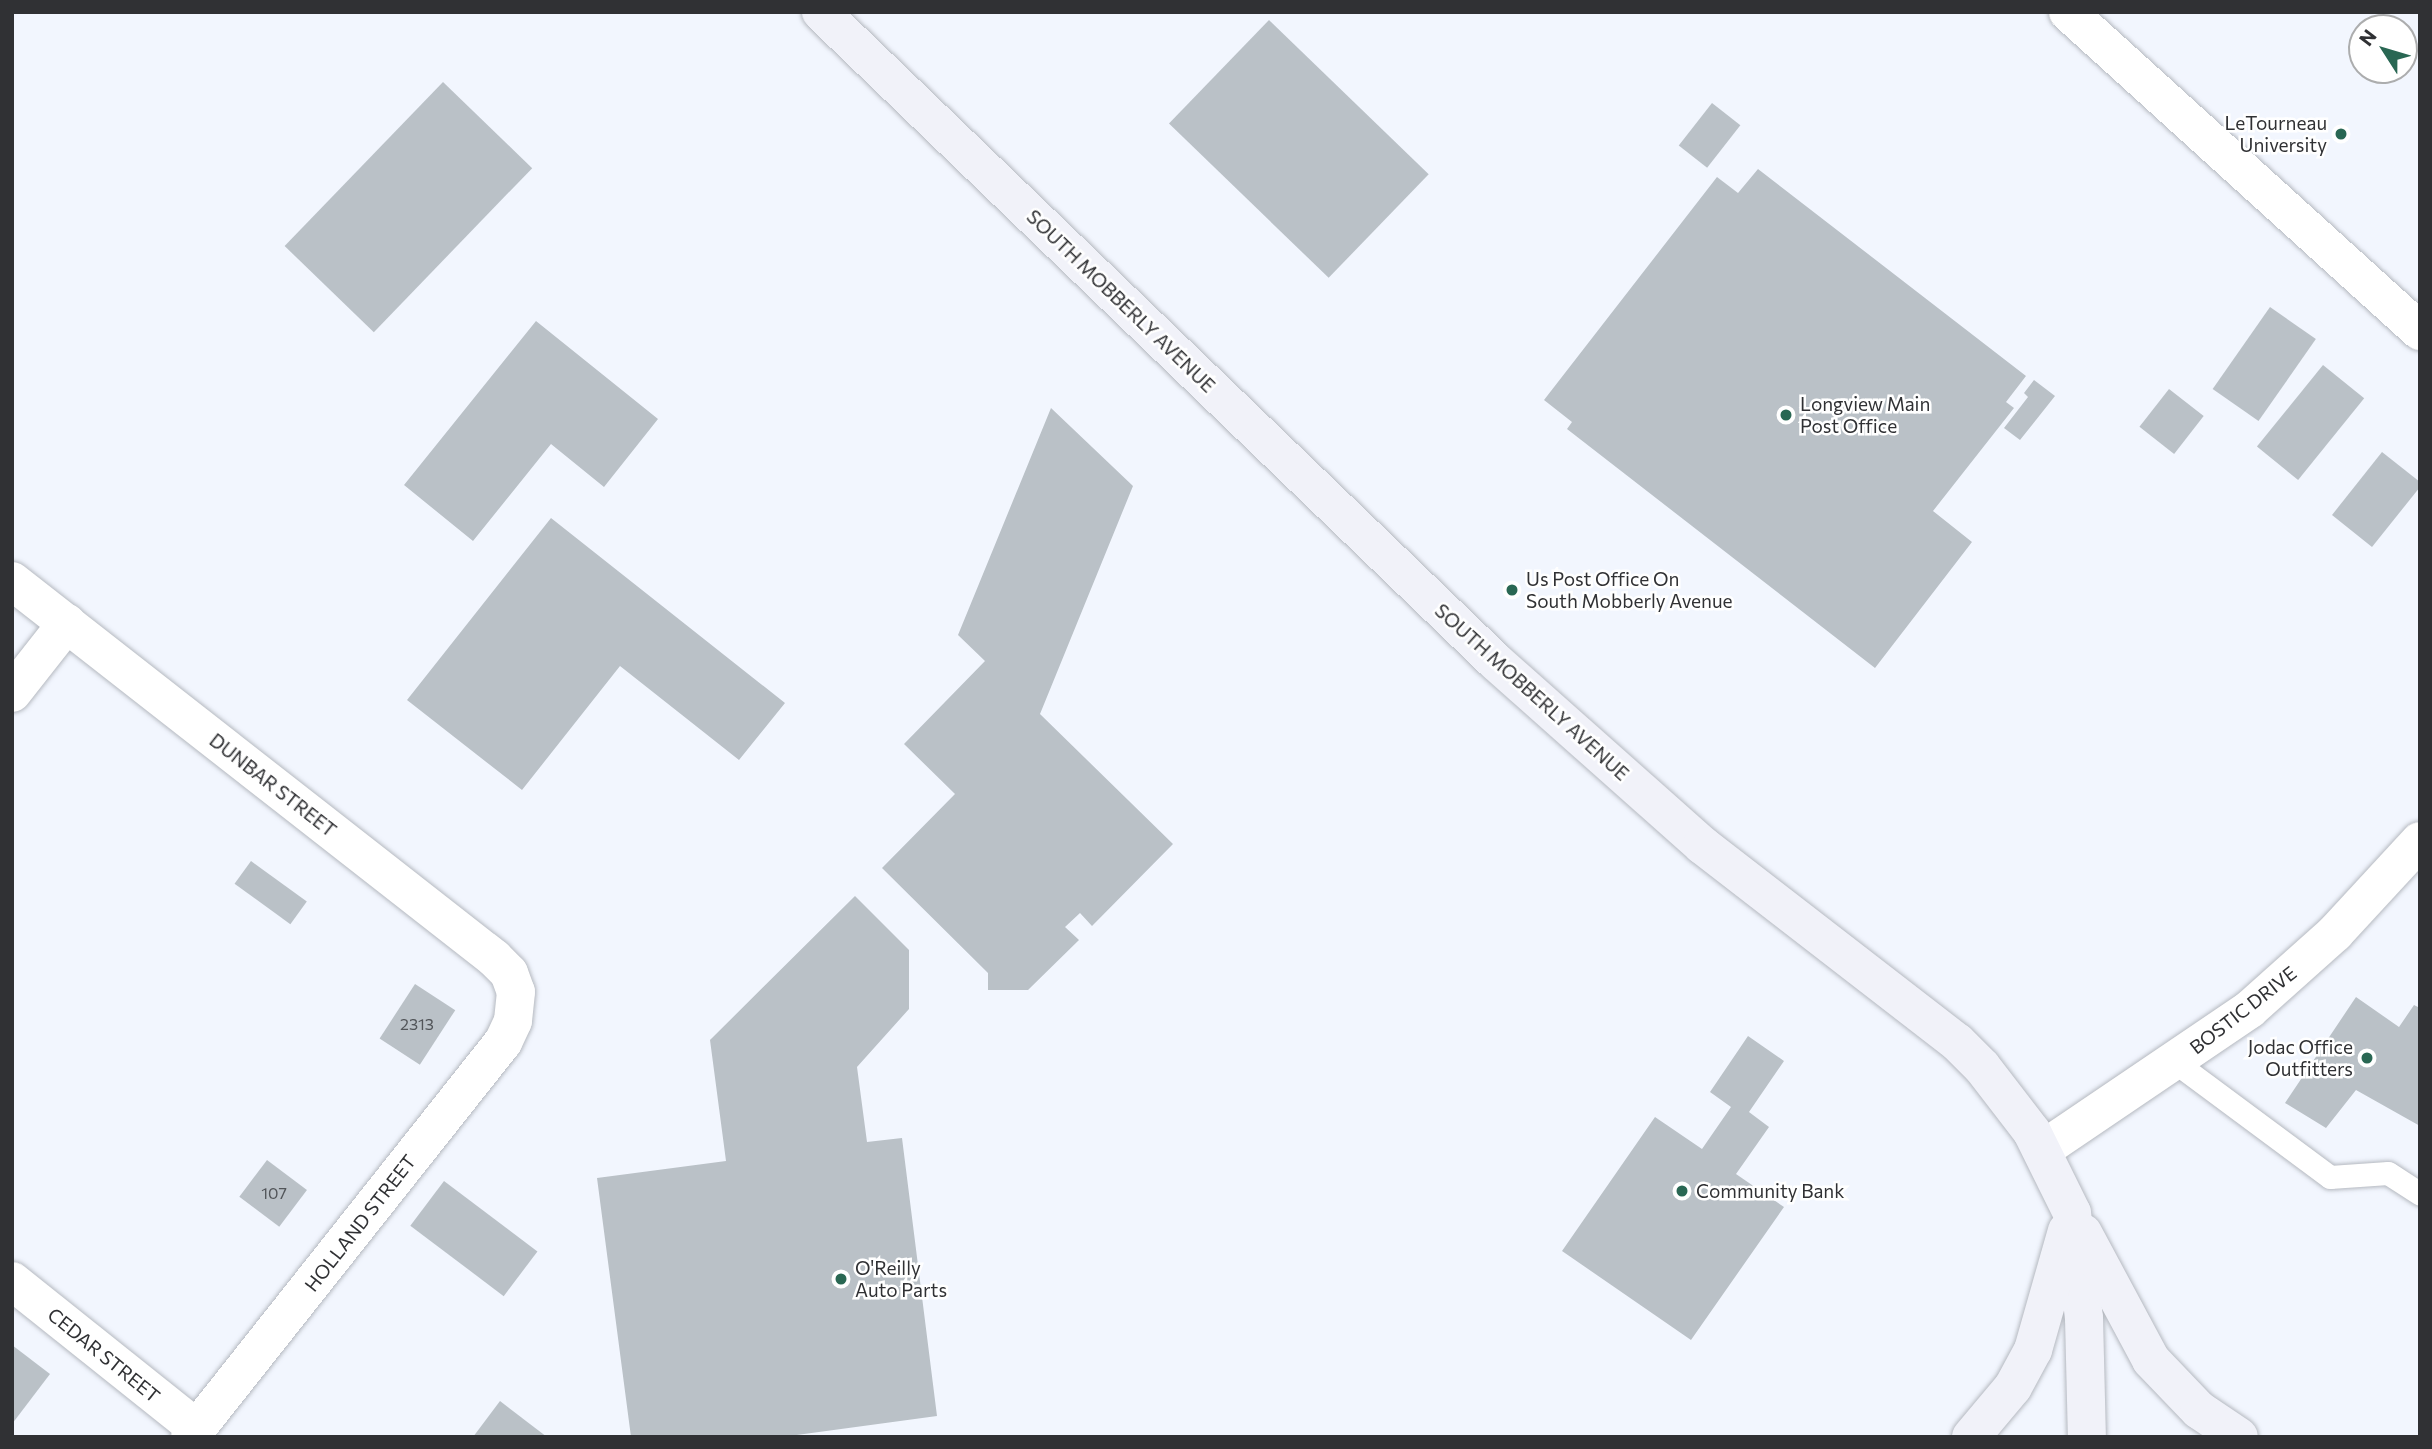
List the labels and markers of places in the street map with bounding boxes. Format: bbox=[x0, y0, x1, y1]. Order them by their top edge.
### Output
place label: LeTourneau University bbox=[2224, 112, 2327, 156]
marker: LeTourneau University bbox=[2333, 126, 2349, 142]
place label: Longview Main Post Office bbox=[1800, 393, 1930, 437]
marker: Longview Main Post Office bbox=[1778, 407, 1794, 423]
place label: Us Post Office On South Mobberly Avenue bbox=[1526, 568, 1733, 612]
marker: Us Post Office On South Mobberly Avenue bbox=[1504, 582, 1520, 598]
place label: Jodac Office Outfitters bbox=[2248, 1036, 2353, 1080]
marker: Jodac Office Outfitters bbox=[2359, 1050, 2375, 1066]
place label: Community Bank bbox=[1696, 1180, 1845, 1202]
marker: Community Bank bbox=[1674, 1183, 1690, 1199]
place label: O'Reilly Auto Parts bbox=[855, 1257, 947, 1301]
marker: O'Reilly Auto Parts bbox=[833, 1271, 849, 1287]

